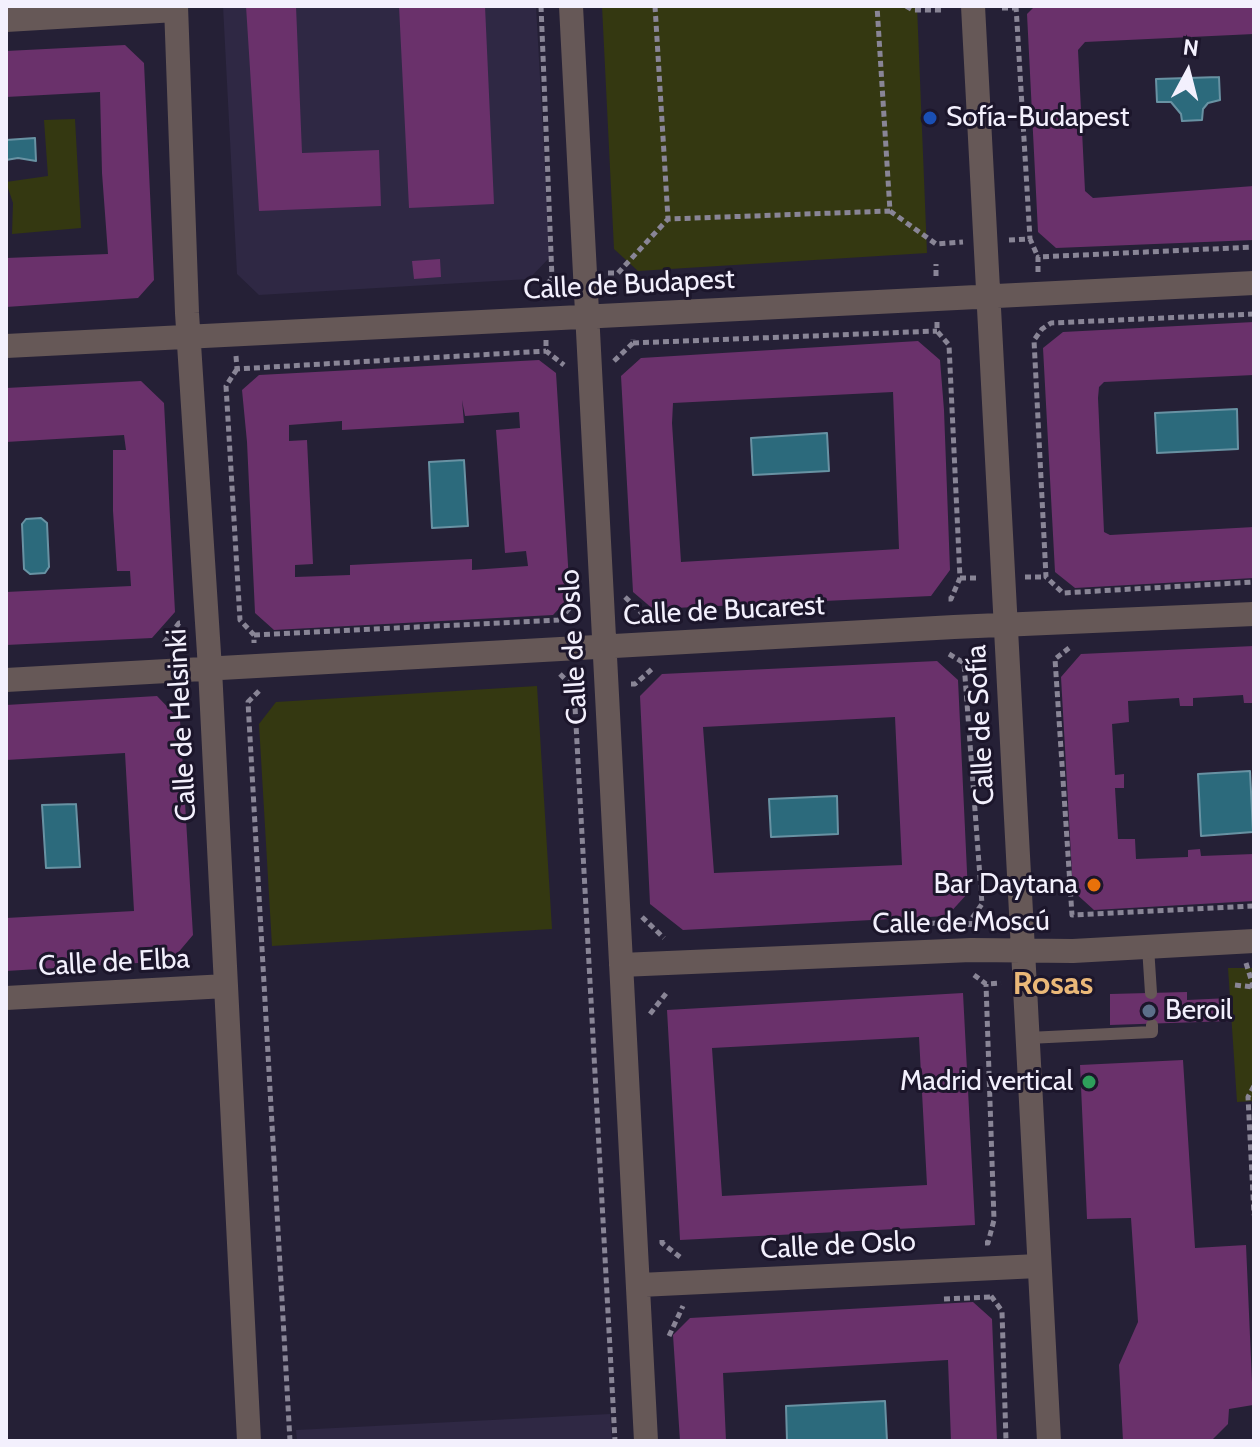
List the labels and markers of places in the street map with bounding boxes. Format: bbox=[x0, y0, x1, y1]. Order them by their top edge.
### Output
place label: Sofía-Budapest bbox=[946, 101, 1129, 135]
marker: Sofía-Budapest bbox=[921, 109, 939, 127]
place label: Bar Daytana bbox=[934, 868, 1078, 902]
marker: Bar Daytana bbox=[1085, 876, 1103, 894]
place label: Beroil bbox=[1165, 994, 1232, 1028]
marker: Beroil bbox=[1140, 1002, 1158, 1020]
place label: Madrid vertical bbox=[900, 1065, 1073, 1099]
marker: Madrid vertical bbox=[1080, 1073, 1098, 1091]

